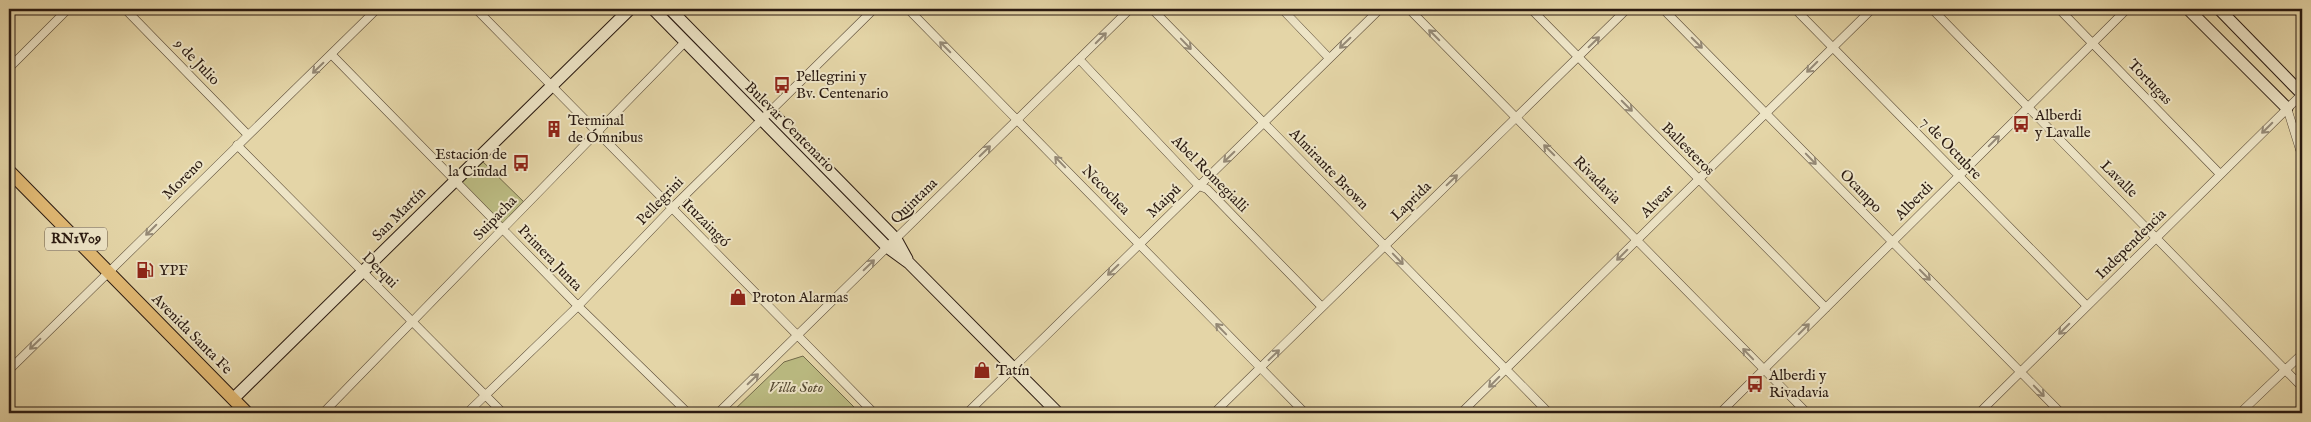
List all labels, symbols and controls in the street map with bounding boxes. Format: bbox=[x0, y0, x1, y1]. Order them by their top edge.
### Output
one-way arrow bbox=[1429, 29, 1441, 41]
one-way arrow bbox=[1094, 32, 1106, 44]
street label: 9 de Julio bbox=[169, 34, 224, 89]
one-way arrow bbox=[1587, 36, 1600, 48]
one-way arrow bbox=[1180, 37, 1192, 49]
one-way arrow bbox=[1339, 37, 1351, 49]
one-way arrow bbox=[1691, 37, 1703, 49]
one-way arrow bbox=[940, 41, 952, 53]
street label: Tortugas bbox=[2124, 55, 2176, 109]
one-way arrow bbox=[1807, 61, 1819, 73]
one-way arrow bbox=[312, 62, 324, 74]
place label: Pellegrini y Bv. Centenario bbox=[796, 67, 888, 103]
bus stop icon: Pellegrini y Bv. Centenario bbox=[772, 75, 792, 95]
street label: Bulevar Centenario bbox=[741, 78, 839, 176]
one-way arrow bbox=[1620, 100, 1633, 112]
place label: Alberdi y Lavalle bbox=[2034, 106, 2091, 142]
place label: Terminal de Ómnibus bbox=[568, 111, 643, 147]
street label: 7 de Octubre bbox=[1916, 112, 1986, 184]
bus stop icon: Alberdi y Lavalle bbox=[2011, 114, 2031, 134]
street label: Ballesteros bbox=[1657, 118, 1719, 180]
building icon: Terminal de Ómnibus bbox=[544, 119, 564, 139]
one-way arrow bbox=[2261, 122, 2273, 134]
street label: Almirante Brown bbox=[1285, 123, 1373, 214]
street label: Abel Romegialli bbox=[1167, 131, 1252, 216]
one-way arrow bbox=[1988, 135, 2000, 147]
place label: Estacion de la Ciudad bbox=[435, 145, 508, 181]
one-way arrow bbox=[1543, 145, 1555, 157]
one-way arrow bbox=[978, 146, 990, 158]
one-way arrow bbox=[1223, 151, 1235, 163]
street label: Rivadavia bbox=[1569, 152, 1625, 208]
bus stop icon: Estacion de la Ciudad bbox=[511, 153, 531, 173]
one-way arrow bbox=[1805, 153, 1817, 165]
street label: Moreno bbox=[158, 154, 208, 204]
one-way arrow bbox=[1054, 156, 1066, 168]
street label: Lavalle bbox=[2096, 156, 2142, 202]
street label: Necochea bbox=[1078, 161, 1135, 219]
street label: Ocampo bbox=[1836, 165, 1886, 217]
street label: Pellegrini bbox=[632, 173, 688, 229]
street label: Quintana bbox=[886, 174, 942, 228]
one-way arrow bbox=[1446, 174, 1459, 186]
street label: Laprida bbox=[1387, 177, 1436, 225]
street label: Alberdi bbox=[1890, 178, 1937, 225]
street label: Maipú bbox=[1143, 180, 1185, 222]
street label: Alvear bbox=[1636, 180, 1678, 222]
street label: San Martín bbox=[368, 183, 430, 245]
street label: Suipacha bbox=[469, 191, 521, 244]
street label: Ituzaingó bbox=[678, 195, 734, 251]
street label: Independencia bbox=[2092, 204, 2171, 283]
street label: Primera Junta bbox=[514, 221, 587, 296]
one-way arrow bbox=[145, 224, 158, 236]
road number: RN1V09 bbox=[45, 228, 107, 250]
street label: Derqui bbox=[358, 248, 402, 292]
one-way arrow bbox=[1616, 249, 1628, 261]
one-way arrow bbox=[1392, 253, 1404, 266]
one-way arrow bbox=[863, 259, 875, 271]
fuel station icon: YPF bbox=[135, 260, 155, 280]
place label: YPF bbox=[159, 261, 188, 280]
one-way arrow bbox=[1107, 264, 1119, 277]
one-way arrow bbox=[1918, 269, 1930, 281]
shop icon: Proton Alarmas bbox=[728, 287, 748, 307]
place label: Proton Alarmas bbox=[752, 288, 848, 307]
street label: Avenida Santa Fe bbox=[147, 289, 236, 378]
one-way arrow bbox=[2059, 322, 2071, 334]
one-way arrow bbox=[1798, 323, 1810, 336]
one-way arrow bbox=[1216, 324, 1228, 336]
one-way arrow bbox=[29, 338, 42, 350]
one-way arrow bbox=[1742, 347, 1754, 360]
one-way arrow bbox=[1268, 349, 1280, 361]
shop icon: Tatín bbox=[972, 360, 992, 380]
place label: Tatín bbox=[996, 361, 1029, 380]
place label: Alberdi y Rivadavia bbox=[1768, 366, 1829, 402]
one-way arrow bbox=[747, 373, 759, 385]
bus stop icon: Alberdi y Rivadavia bbox=[1745, 374, 1765, 394]
one-way arrow bbox=[1488, 375, 1500, 387]
park label: Villa Soto bbox=[769, 378, 823, 397]
one-way arrow bbox=[2033, 384, 2045, 397]

